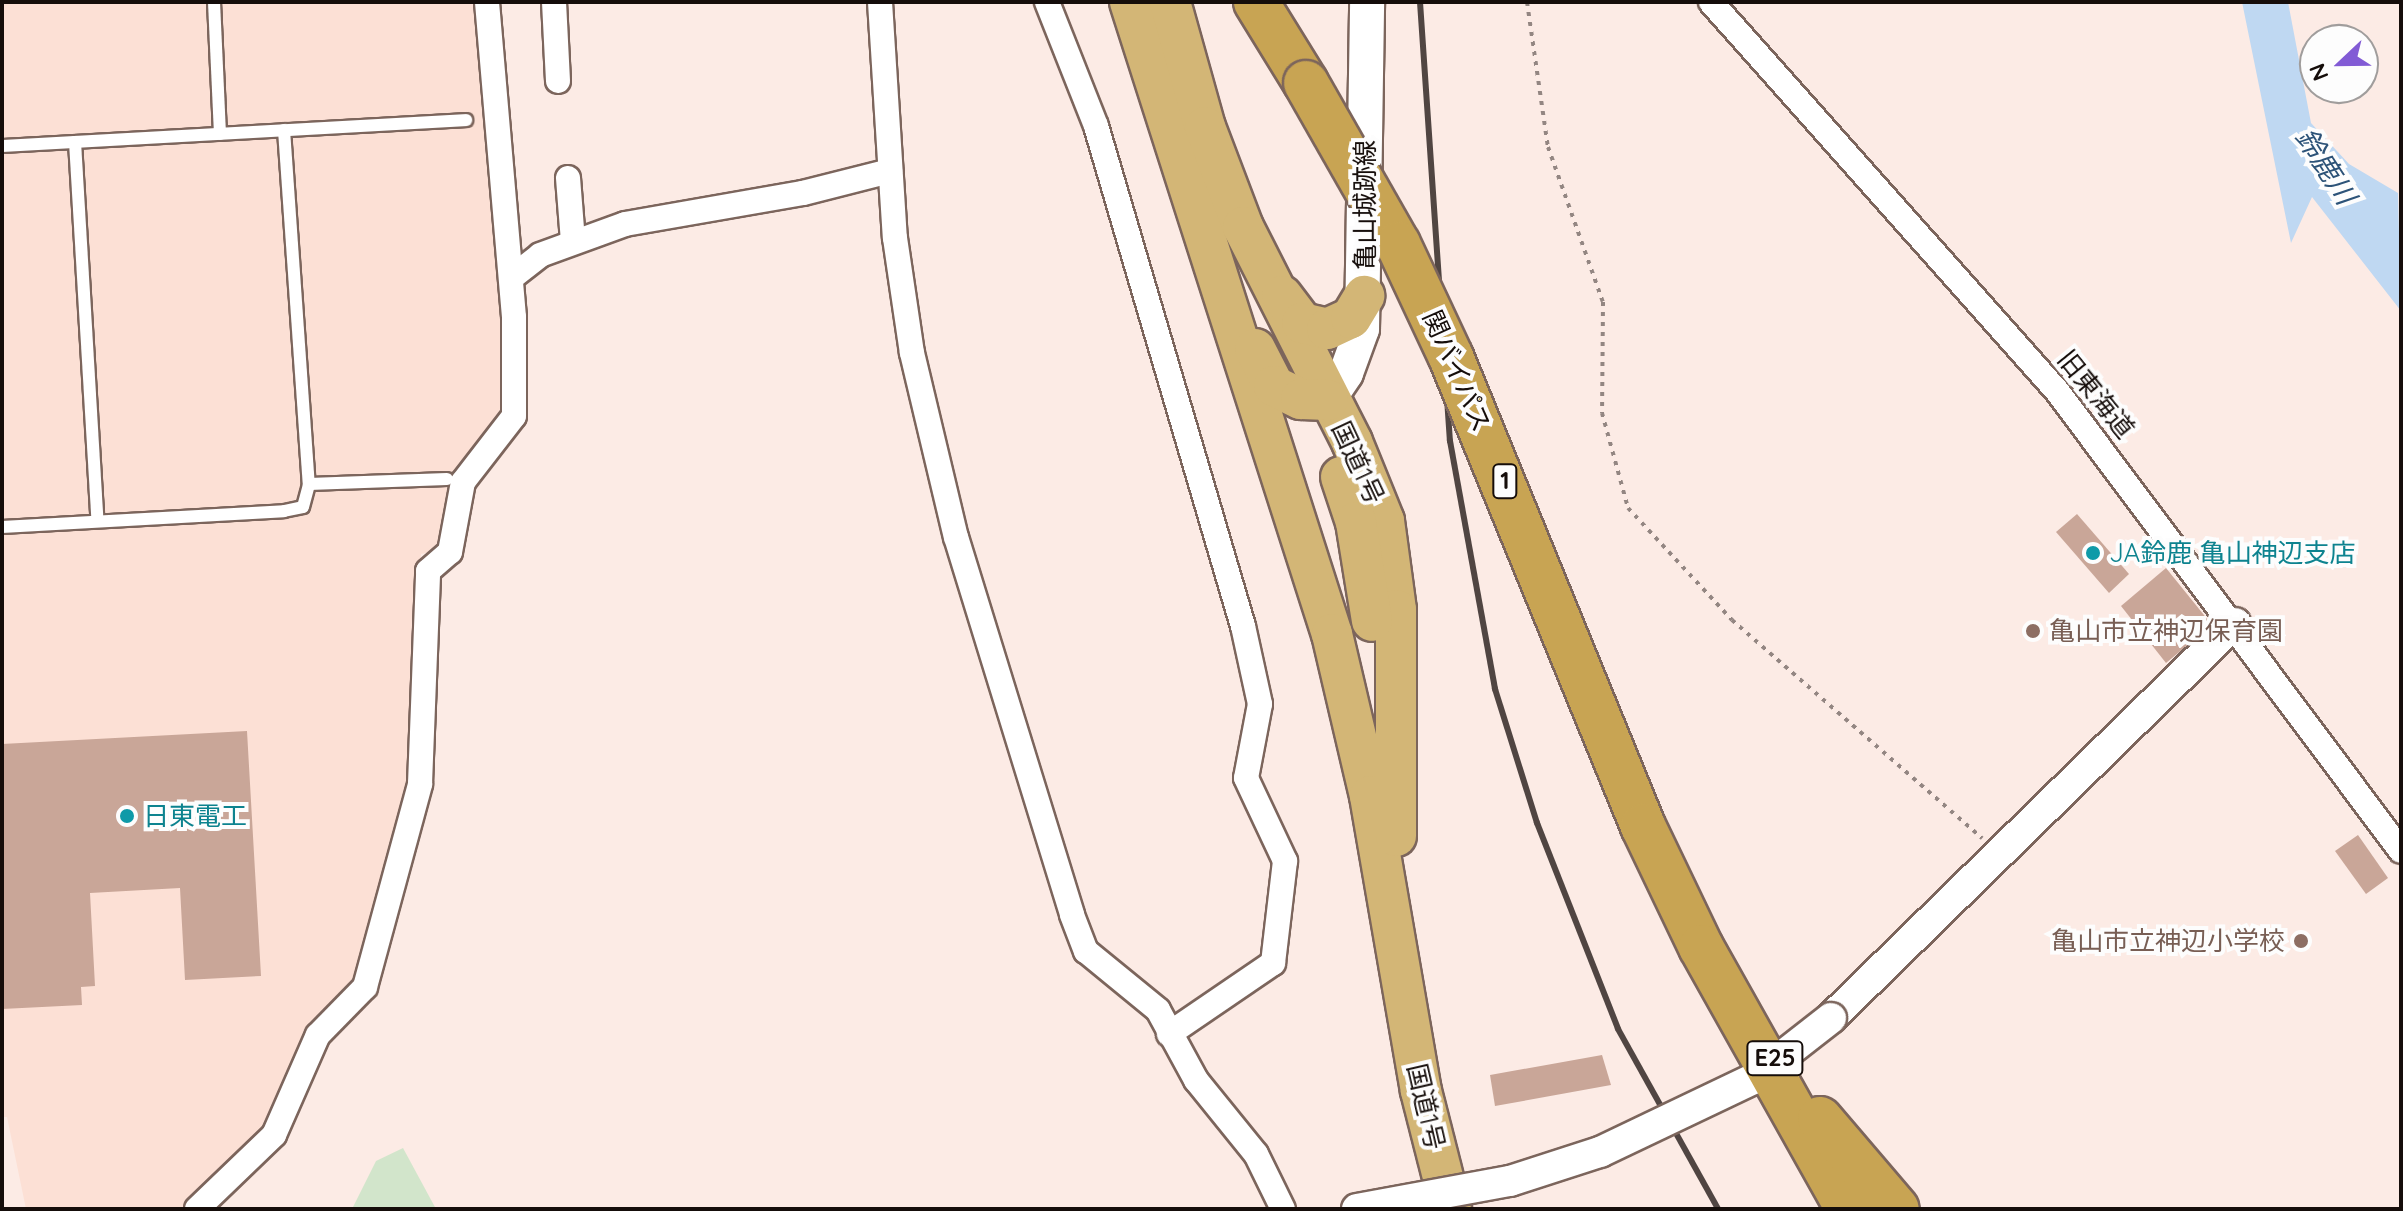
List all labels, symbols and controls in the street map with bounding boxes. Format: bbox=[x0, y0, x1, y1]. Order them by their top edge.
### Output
north arrow bbox=[2299, 24, 2379, 104]
text: N bbox=[2303, 60, 2335, 85]
water label: 鈴鹿川 bbox=[2289, 122, 2363, 210]
street label: 亀山城跡線 bbox=[1349, 140, 1381, 270]
street label: 関バイパス bbox=[1416, 305, 1498, 437]
street label: 旧東海道 bbox=[2051, 344, 2141, 444]
street label: 国道1号 bbox=[1325, 417, 1391, 509]
road number: 1 bbox=[1491, 461, 1519, 501]
place label: JA鈴鹿 亀山神辺支店 bbox=[2109, 537, 2355, 569]
marker: JA鈴鹿 亀山神辺支店 bbox=[2084, 544, 2102, 562]
place label: 亀山市立神辺保育園 bbox=[2049, 615, 2283, 647]
marker: 亀山市立神辺保育園 bbox=[2024, 622, 2042, 640]
place label: 日東電工 bbox=[143, 800, 247, 832]
marker: 日東電工 bbox=[118, 807, 136, 825]
place label: 亀山市立神辺小学校 bbox=[2051, 925, 2285, 957]
marker: 亀山市立神辺小学校 bbox=[2292, 932, 2310, 950]
road number: E25 bbox=[1745, 1038, 1805, 1078]
street label: 国道1号 bbox=[1401, 1061, 1451, 1153]

